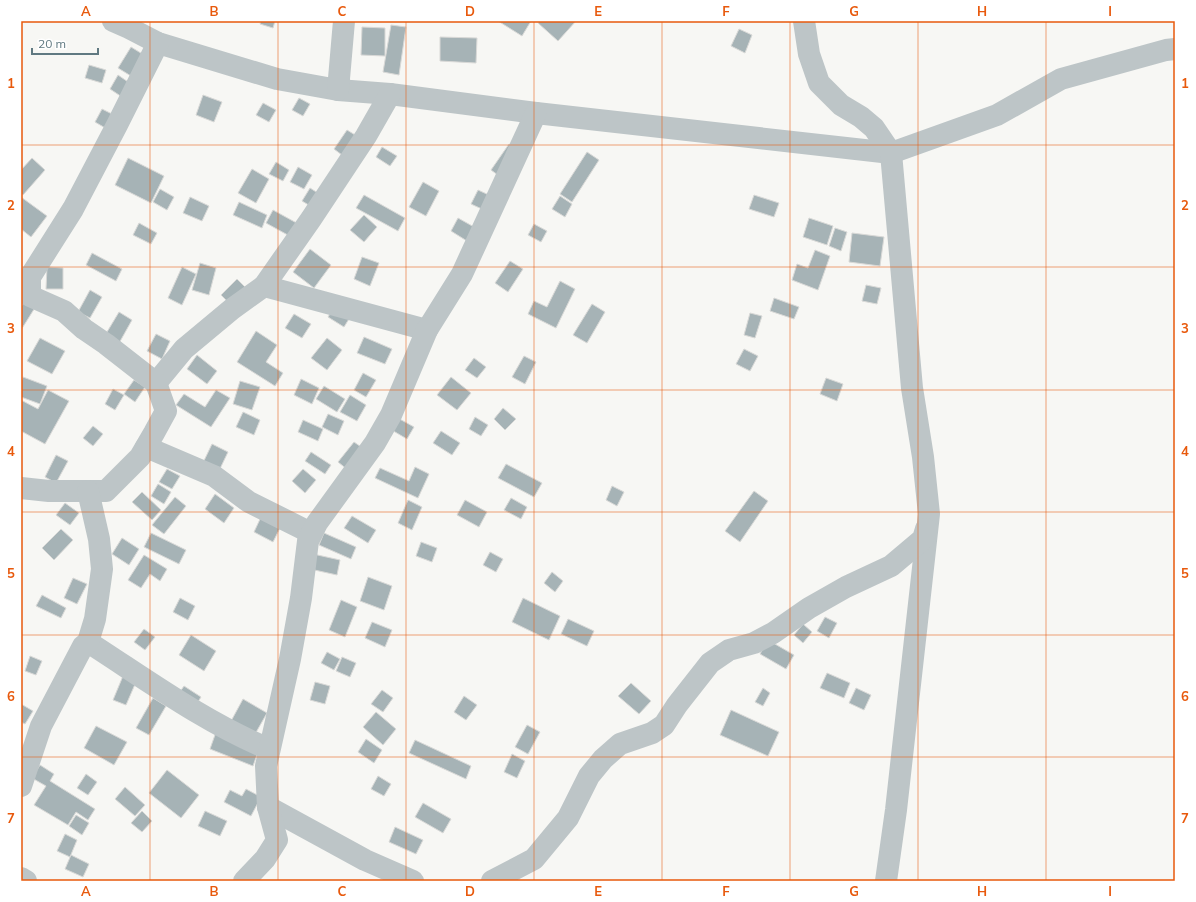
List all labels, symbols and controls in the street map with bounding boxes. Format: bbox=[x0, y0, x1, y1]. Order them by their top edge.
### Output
text: A bbox=[81, 3, 91, 19]
text: B bbox=[210, 3, 219, 19]
text: C bbox=[338, 3, 347, 19]
text: D bbox=[465, 3, 475, 19]
text: E bbox=[594, 3, 602, 19]
text: F bbox=[722, 3, 730, 19]
text: G bbox=[849, 3, 859, 19]
text: H bbox=[977, 3, 987, 19]
text: I bbox=[1108, 3, 1112, 19]
scale bar bbox=[32, 30, 98, 56]
text: 20 m bbox=[38, 36, 66, 51]
text: 1 bbox=[7, 75, 15, 91]
text: 1 bbox=[1181, 75, 1189, 91]
text: 2 bbox=[7, 197, 15, 213]
text: 2 bbox=[1181, 197, 1189, 213]
text: 3 bbox=[7, 320, 15, 336]
text: 3 bbox=[1181, 320, 1189, 336]
text: 4 bbox=[7, 443, 15, 459]
text: 4 bbox=[1181, 443, 1189, 459]
text: 5 bbox=[7, 565, 15, 581]
text: 5 bbox=[1181, 565, 1189, 581]
text: 6 bbox=[7, 688, 15, 704]
text: 6 bbox=[1181, 688, 1189, 704]
text: 7 bbox=[7, 810, 15, 826]
text: 7 bbox=[1181, 810, 1189, 826]
text: A bbox=[81, 883, 91, 899]
text: B bbox=[210, 883, 219, 899]
text: C bbox=[338, 883, 347, 899]
text: D bbox=[465, 883, 475, 899]
text: E bbox=[594, 883, 602, 899]
text: F bbox=[722, 883, 730, 899]
text: G bbox=[849, 883, 859, 899]
text: H bbox=[977, 883, 987, 899]
text: I bbox=[1108, 883, 1112, 899]

